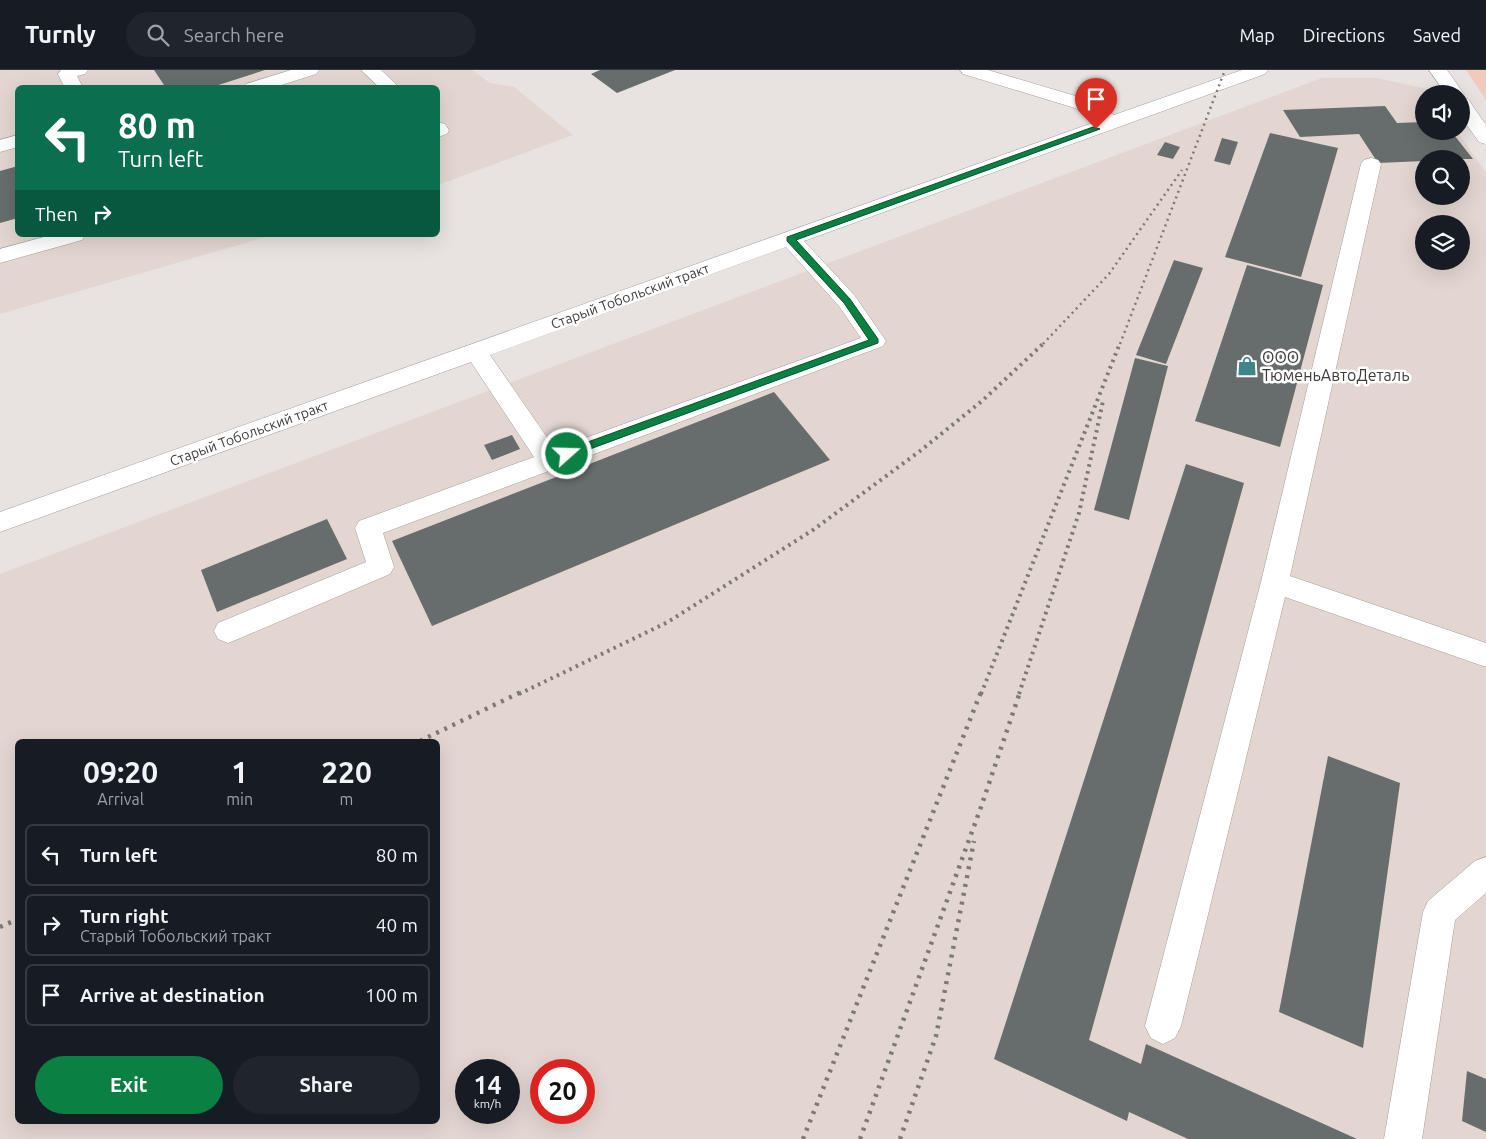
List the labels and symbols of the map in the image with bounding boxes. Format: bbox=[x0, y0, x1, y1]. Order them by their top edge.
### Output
pin bbox=[1075, 78, 1117, 129]
street label: Старый Тобольский тракт bbox=[549, 260, 711, 332]
place label: ООО ТюменьАвтоДеталь bbox=[1262, 348, 1409, 384]
shop icon: ООО ТюменьАвтоДеталь bbox=[1236, 355, 1258, 377]
street label: Старый Тобольский тракт bbox=[168, 397, 330, 469]
position arrow bbox=[540, 427, 592, 479]
speed limit sign: 20 bbox=[530, 1059, 595, 1124]

